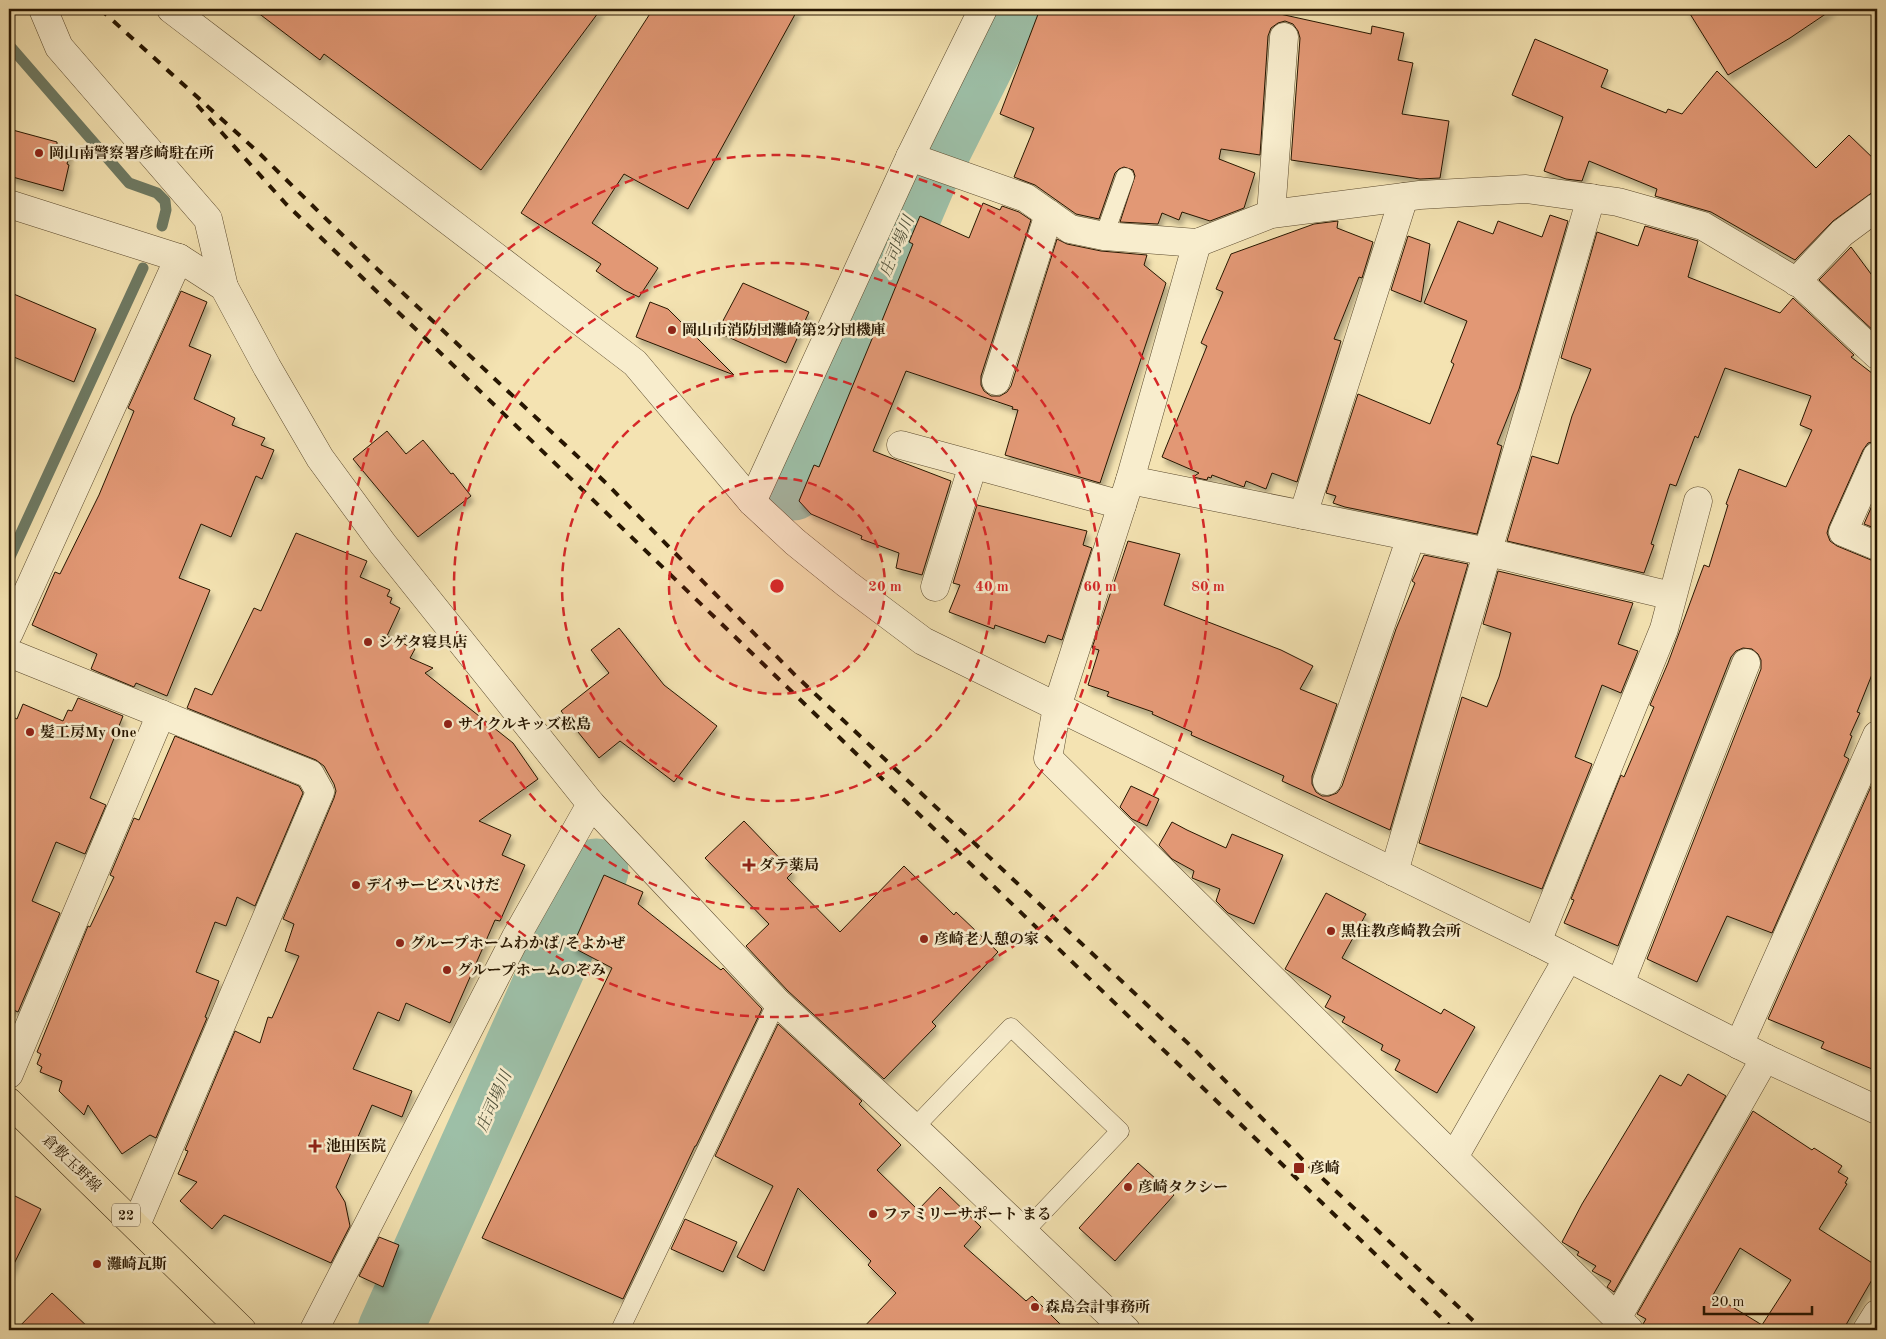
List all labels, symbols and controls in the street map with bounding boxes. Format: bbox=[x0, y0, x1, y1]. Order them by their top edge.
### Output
place label: 岡山南警察署彦崎駐在所 bbox=[49, 144, 214, 162]
marker: 岡山南警察署彦崎駐在所 bbox=[33, 147, 45, 159]
water label: 庄司場川 bbox=[876, 212, 918, 279]
place label: 岡山市消防団灘崎第2分団機庫 bbox=[682, 321, 886, 339]
marker: 岡山市消防団灘崎第2分団機庫 bbox=[666, 324, 678, 336]
centre of rings bbox=[768, 577, 786, 595]
text: 20 m bbox=[868, 580, 902, 595]
text: 40 m bbox=[975, 580, 1009, 595]
text: 60 m bbox=[1083, 580, 1117, 595]
text: 80 m bbox=[1191, 580, 1225, 595]
place label: シゲタ寝具店 bbox=[378, 634, 467, 651]
marker: シゲタ寝具店 bbox=[362, 636, 374, 648]
place label: サイクルキッズ松島 bbox=[458, 716, 591, 733]
marker: サイクルキッズ松島 bbox=[442, 718, 454, 730]
place label: 髪工房My One bbox=[40, 724, 137, 741]
marker: 髪工房My One bbox=[24, 726, 36, 738]
place label: ダテ薬局 bbox=[759, 857, 819, 874]
marker: ダテ薬局 bbox=[743, 859, 755, 871]
place label: デイサービスいけだ bbox=[366, 877, 500, 894]
marker: デイサービスいけだ bbox=[350, 879, 362, 891]
place label: 黒住教彦崎教会所 bbox=[1341, 922, 1461, 940]
marker: 黒住教彦崎教会所 bbox=[1325, 925, 1337, 937]
place label: 彦崎老人憩の家 bbox=[934, 930, 1039, 948]
marker: 彦崎老人憩の家 bbox=[918, 933, 930, 945]
place label: グループホームわかば/そよかぜ bbox=[410, 935, 626, 952]
marker: グループホームわかば/そよかぜ bbox=[394, 937, 406, 949]
place label: グループホームのぞみ bbox=[457, 962, 606, 979]
marker: グループホームのぞみ bbox=[441, 964, 453, 976]
water label: 庄司場川 bbox=[473, 1067, 516, 1134]
street label: 倉敷玉野線 bbox=[39, 1131, 105, 1196]
place label: 池田医院 bbox=[326, 1137, 386, 1155]
marker: 池田医院 bbox=[308, 1139, 322, 1153]
place label: 彦崎 bbox=[1310, 1159, 1340, 1177]
marker: 彦崎 bbox=[1292, 1161, 1306, 1175]
place label: 彦崎タクシー bbox=[1138, 1178, 1228, 1196]
marker: 彦崎タクシー bbox=[1122, 1181, 1134, 1193]
road number: 22 bbox=[112, 1204, 140, 1226]
place label: ファミリーサポート まる bbox=[883, 1206, 1052, 1223]
marker: ファミリーサポート まる bbox=[867, 1208, 879, 1220]
place label: 灘崎瓦斯 bbox=[107, 1255, 167, 1273]
marker: 灘崎瓦斯 bbox=[91, 1258, 103, 1270]
scale bar bbox=[1704, 1284, 1811, 1316]
text: 20 m bbox=[1711, 1295, 1745, 1310]
place label: 森島会計事務所 bbox=[1045, 1299, 1150, 1316]
marker: 森島会計事務所 bbox=[1029, 1301, 1041, 1313]

